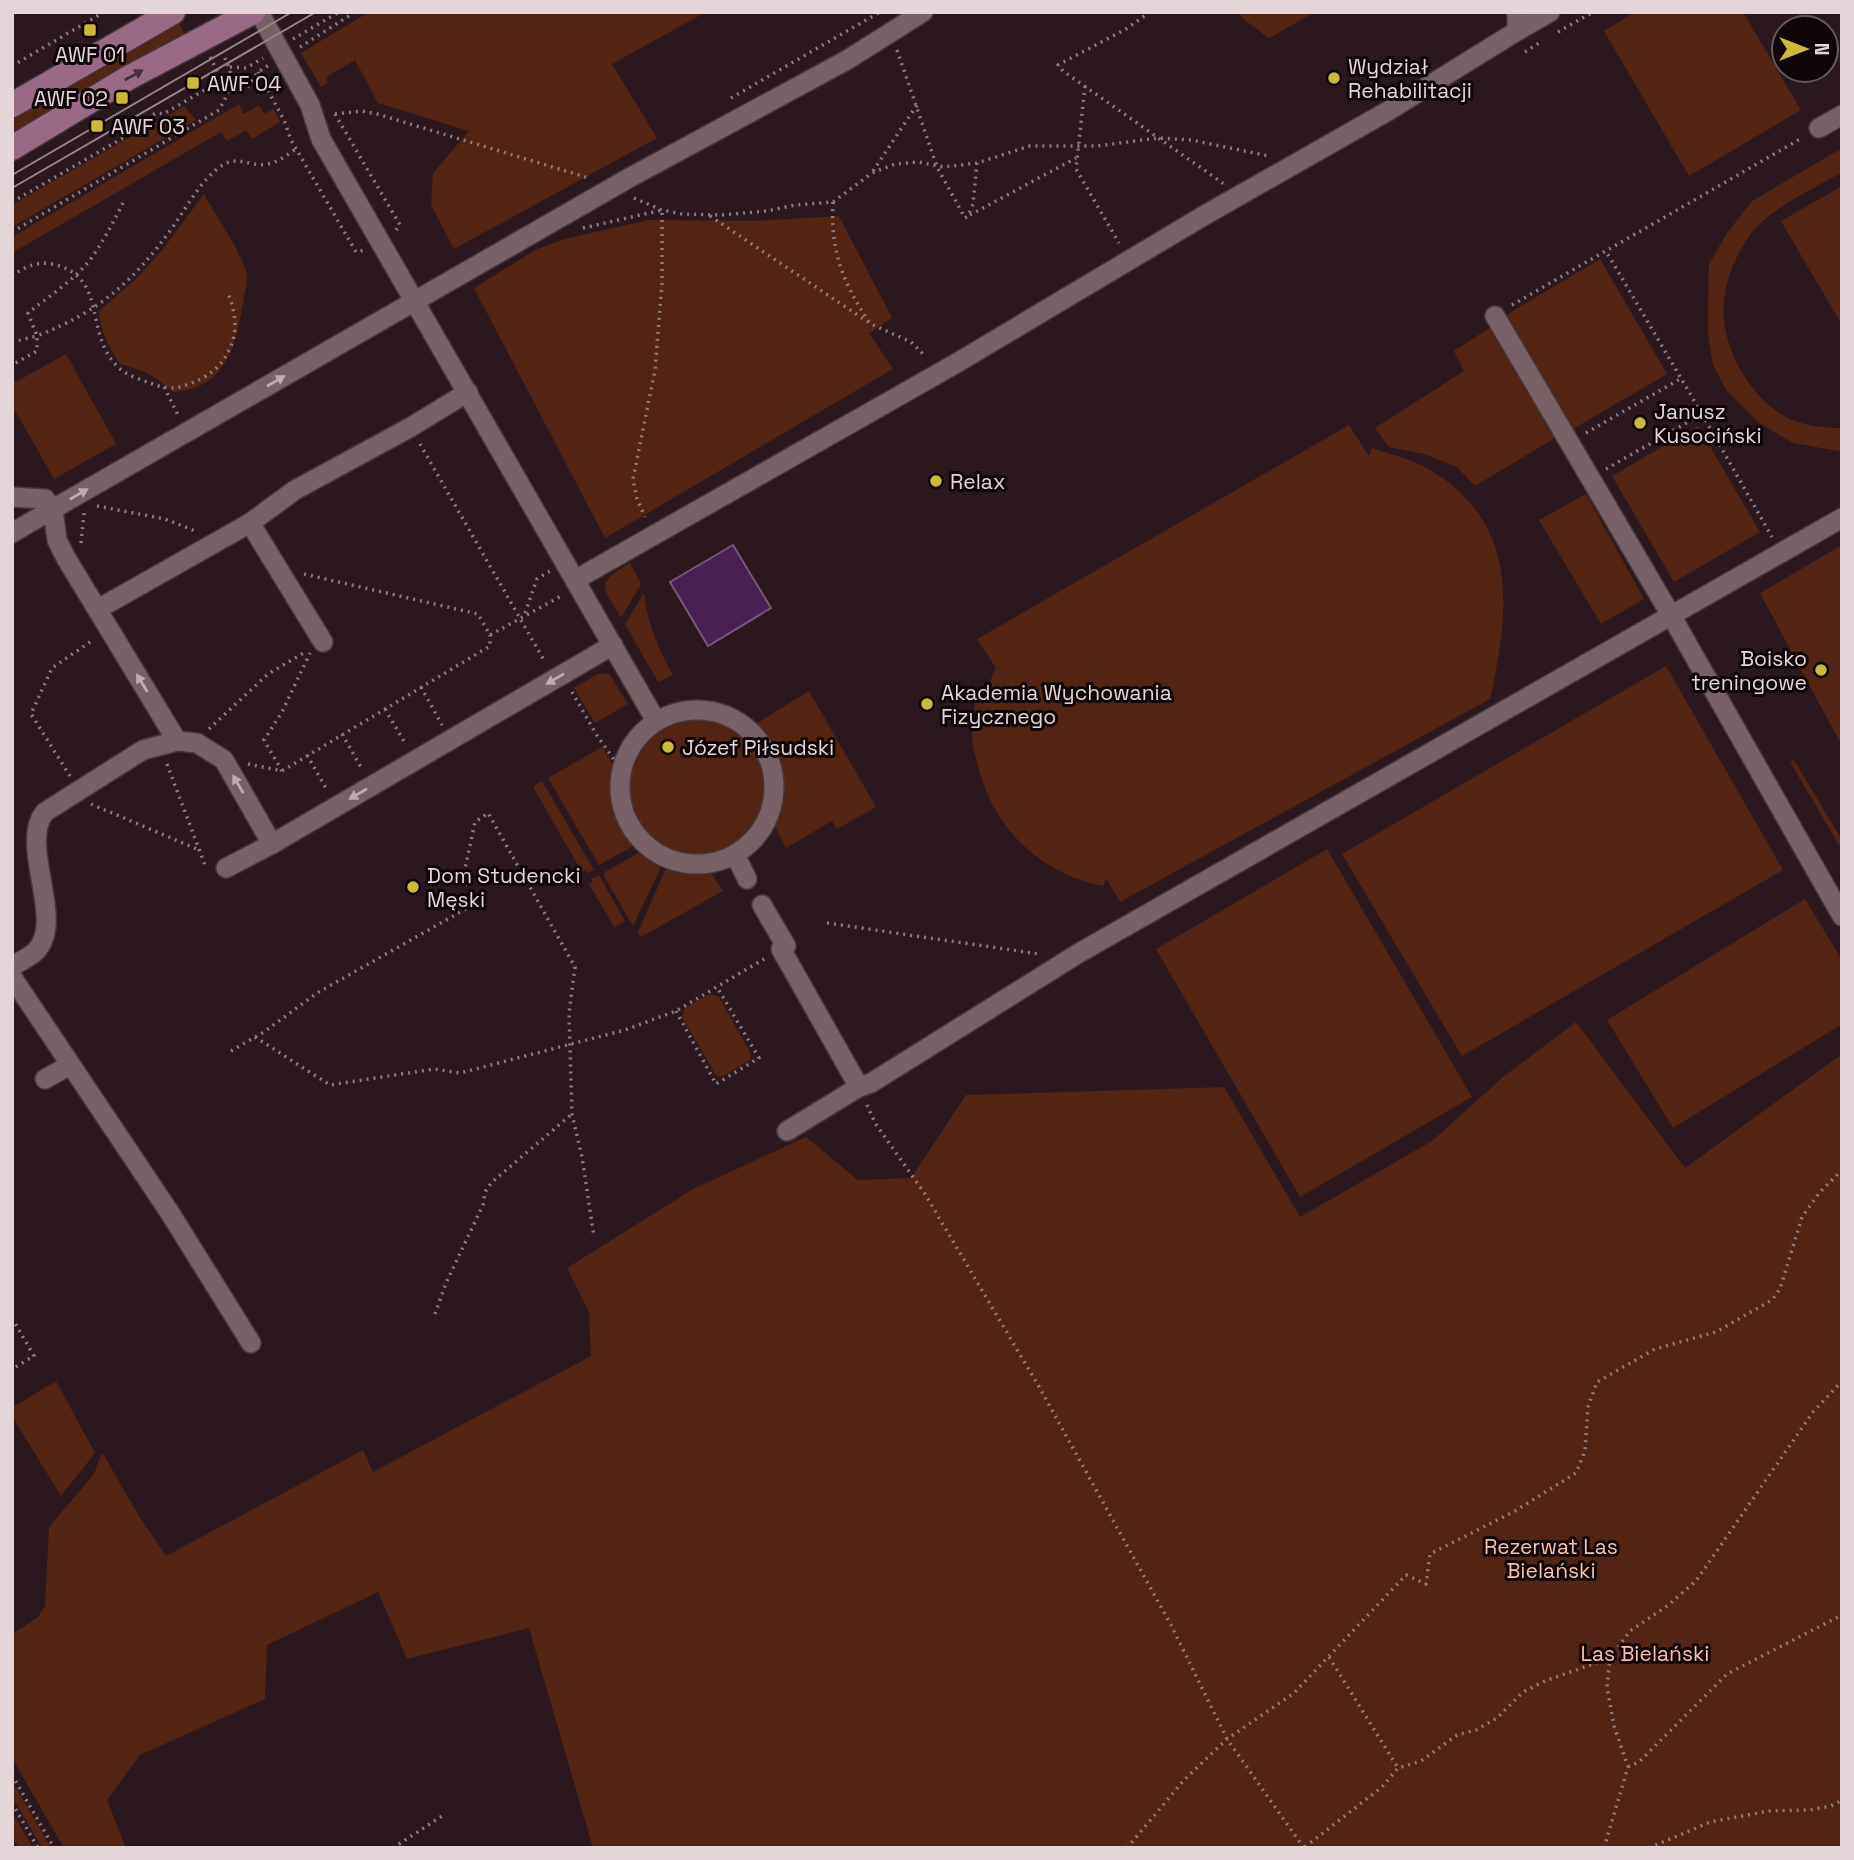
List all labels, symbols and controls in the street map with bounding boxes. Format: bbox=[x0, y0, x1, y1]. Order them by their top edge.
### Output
north arrow bbox=[1770, 14, 1840, 84]
marker: AWF 01 bbox=[82, 22, 98, 38]
place label: AWF 01 bbox=[55, 41, 125, 68]
text: N bbox=[1809, 43, 1834, 55]
place label: Wydział Rehabilitacji bbox=[1348, 53, 1472, 104]
one-way arrow bbox=[124, 69, 144, 81]
place label: AWF 04 bbox=[207, 70, 281, 97]
marker: Wydział Rehabilitacji bbox=[1326, 70, 1342, 86]
marker: AWF 04 bbox=[185, 75, 201, 91]
place label: AWF 02 bbox=[34, 85, 108, 112]
marker: AWF 02 bbox=[114, 90, 130, 106]
place label: AWF 03 bbox=[111, 113, 185, 140]
marker: AWF 03 bbox=[89, 118, 105, 134]
one-way arrow bbox=[267, 375, 286, 387]
place label: Janusz Kusociński bbox=[1654, 398, 1762, 449]
marker: Janusz Kusociński bbox=[1632, 415, 1648, 431]
place label: Relax bbox=[950, 468, 1005, 495]
marker: Relax bbox=[928, 473, 944, 489]
one-way arrow bbox=[70, 488, 89, 500]
place label: Boisko treningowe bbox=[1691, 645, 1807, 696]
marker: Boisko treningowe bbox=[1813, 662, 1829, 678]
one-way arrow bbox=[135, 673, 148, 692]
one-way arrow bbox=[545, 673, 564, 685]
place label: Akademia Wychowania Fizycznego bbox=[941, 679, 1172, 730]
marker: Akademia Wychowania Fizycznego bbox=[919, 696, 935, 712]
place label: Józef Piłsudski bbox=[682, 734, 834, 761]
marker: Józef Piłsudski bbox=[660, 739, 676, 755]
one-way arrow bbox=[232, 775, 245, 794]
one-way arrow bbox=[348, 788, 368, 800]
place label: Dom Studencki Męski bbox=[427, 862, 581, 913]
marker: Dom Studencki Męski bbox=[405, 879, 421, 895]
park label: Rezerwat Las Bielański bbox=[1484, 1533, 1618, 1584]
park label: Las Bielański bbox=[1581, 1640, 1709, 1667]

